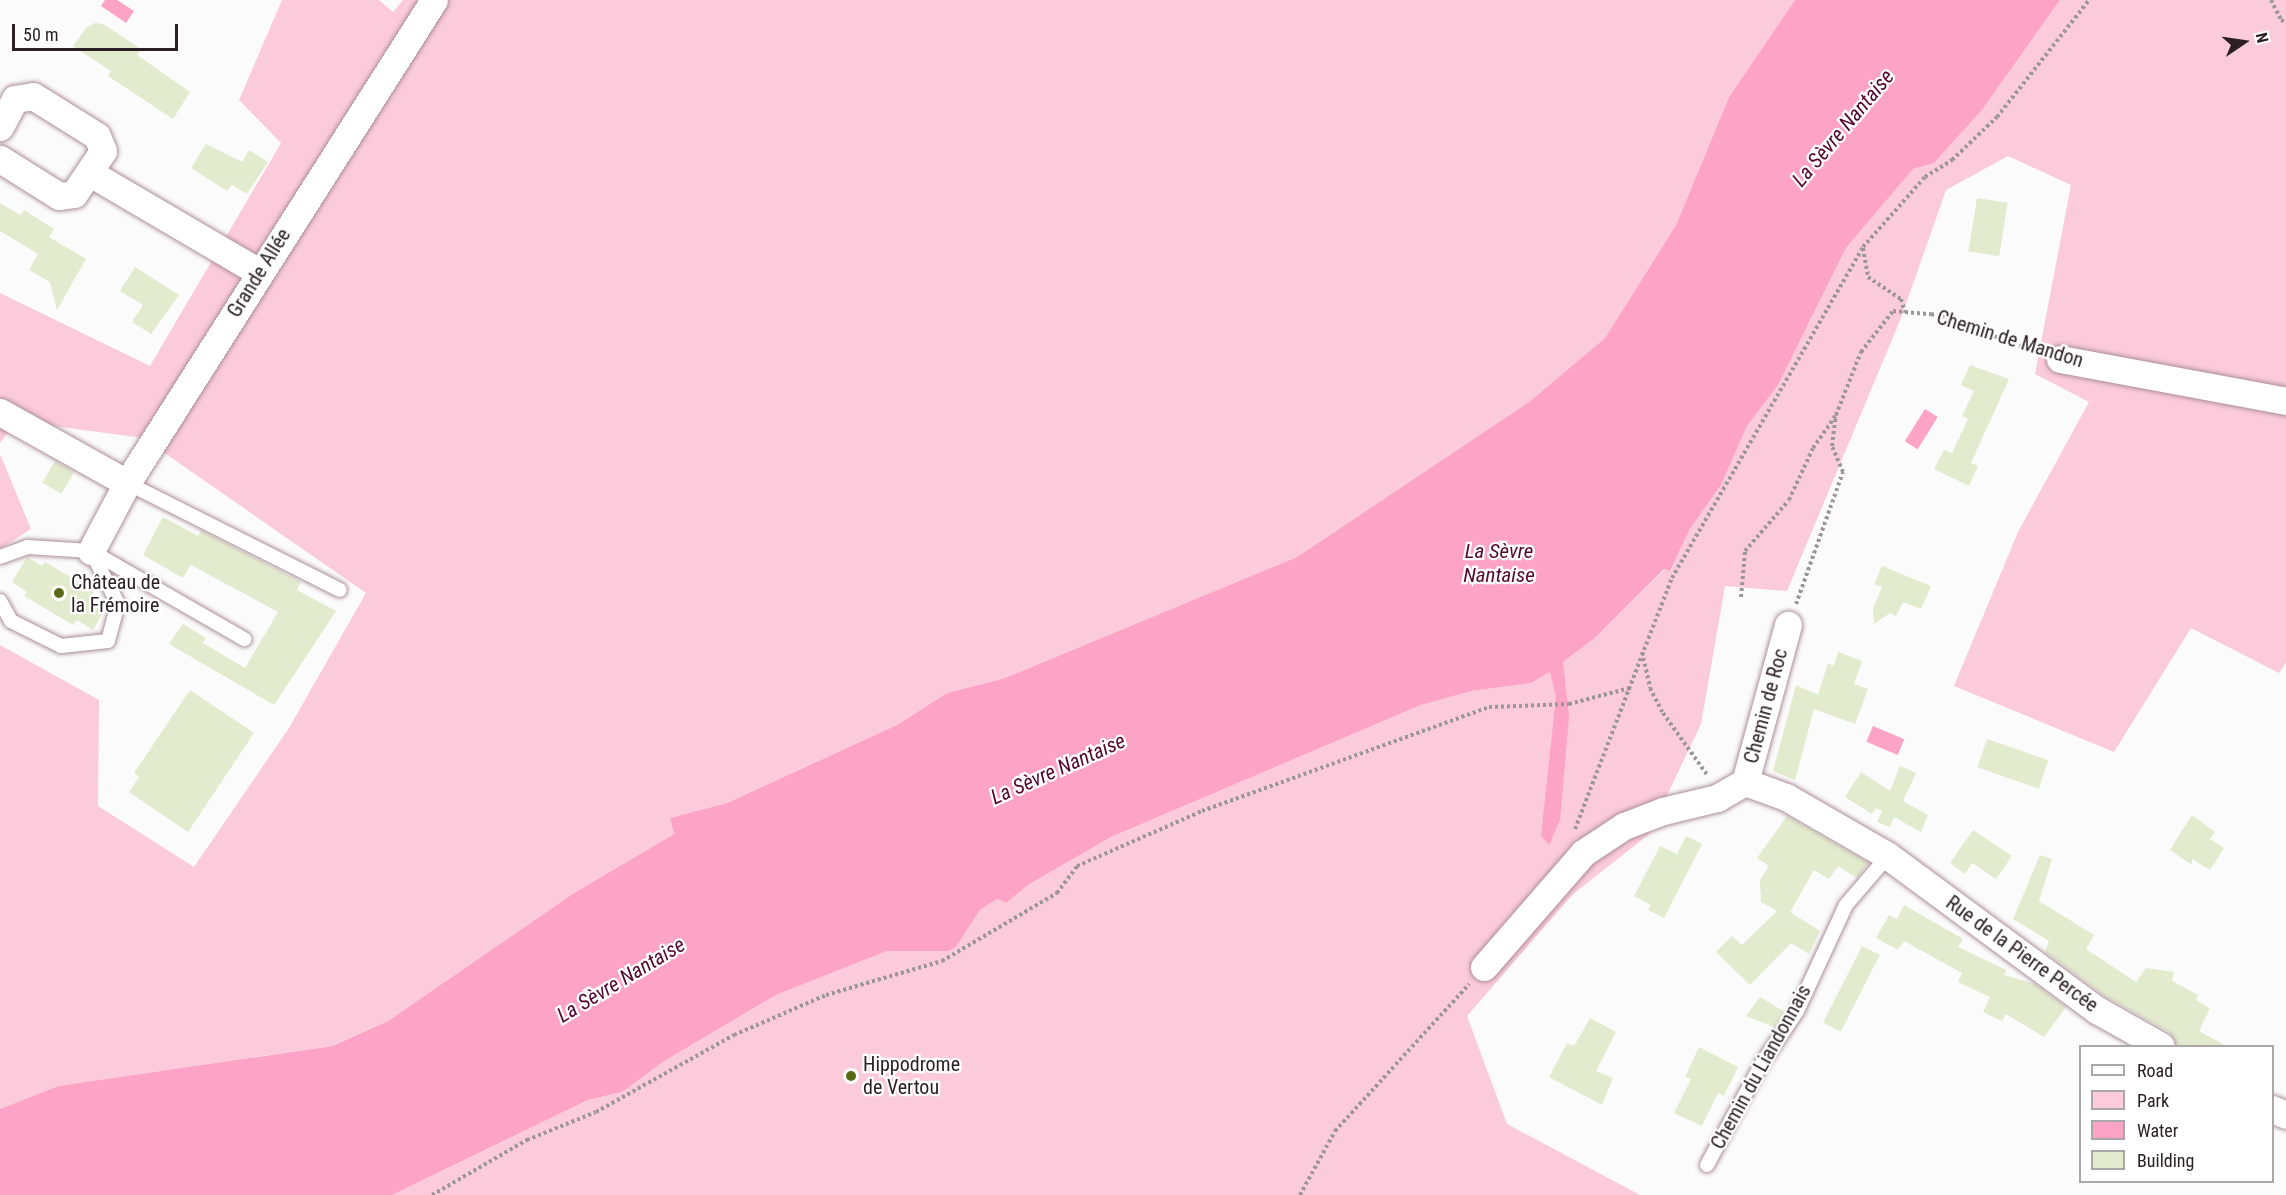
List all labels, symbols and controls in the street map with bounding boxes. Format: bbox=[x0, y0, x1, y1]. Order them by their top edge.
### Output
scale bar bbox=[15, 12, 182, 50]
north arrow bbox=[2214, 12, 2274, 72]
text: 50 m bbox=[23, 24, 58, 45]
text: N bbox=[2252, 31, 2272, 45]
water label: La Sèvre Nantaise bbox=[1787, 64, 1899, 192]
street label: Grande Allée bbox=[222, 224, 296, 322]
street label: Chemin de Mandon bbox=[1934, 305, 2086, 373]
water label: La Sèvre Nantaise bbox=[1463, 538, 1535, 588]
place label: Château de la Frémoire bbox=[71, 570, 160, 617]
marker: Château de la Frémoire bbox=[52, 586, 66, 600]
street label: Chemin de Roc bbox=[1739, 646, 1793, 766]
water label: La Sèvre Nantaise bbox=[987, 728, 1129, 810]
street label: Rue de la Pierre Percée bbox=[1941, 891, 2103, 1017]
water label: La Sèvre Nantaise bbox=[552, 932, 690, 1028]
street label: Chemin du Liandonnais bbox=[1706, 981, 1816, 1153]
legend bbox=[2079, 1045, 2274, 1183]
place label: Hippodrome de Vertou bbox=[863, 1052, 960, 1099]
text: Road bbox=[2137, 1060, 2173, 1081]
marker: Hippodrome de Vertou bbox=[844, 1069, 858, 1083]
text: Park bbox=[2137, 1090, 2169, 1111]
text: Water bbox=[2137, 1120, 2178, 1141]
text: Building bbox=[2137, 1150, 2194, 1171]

